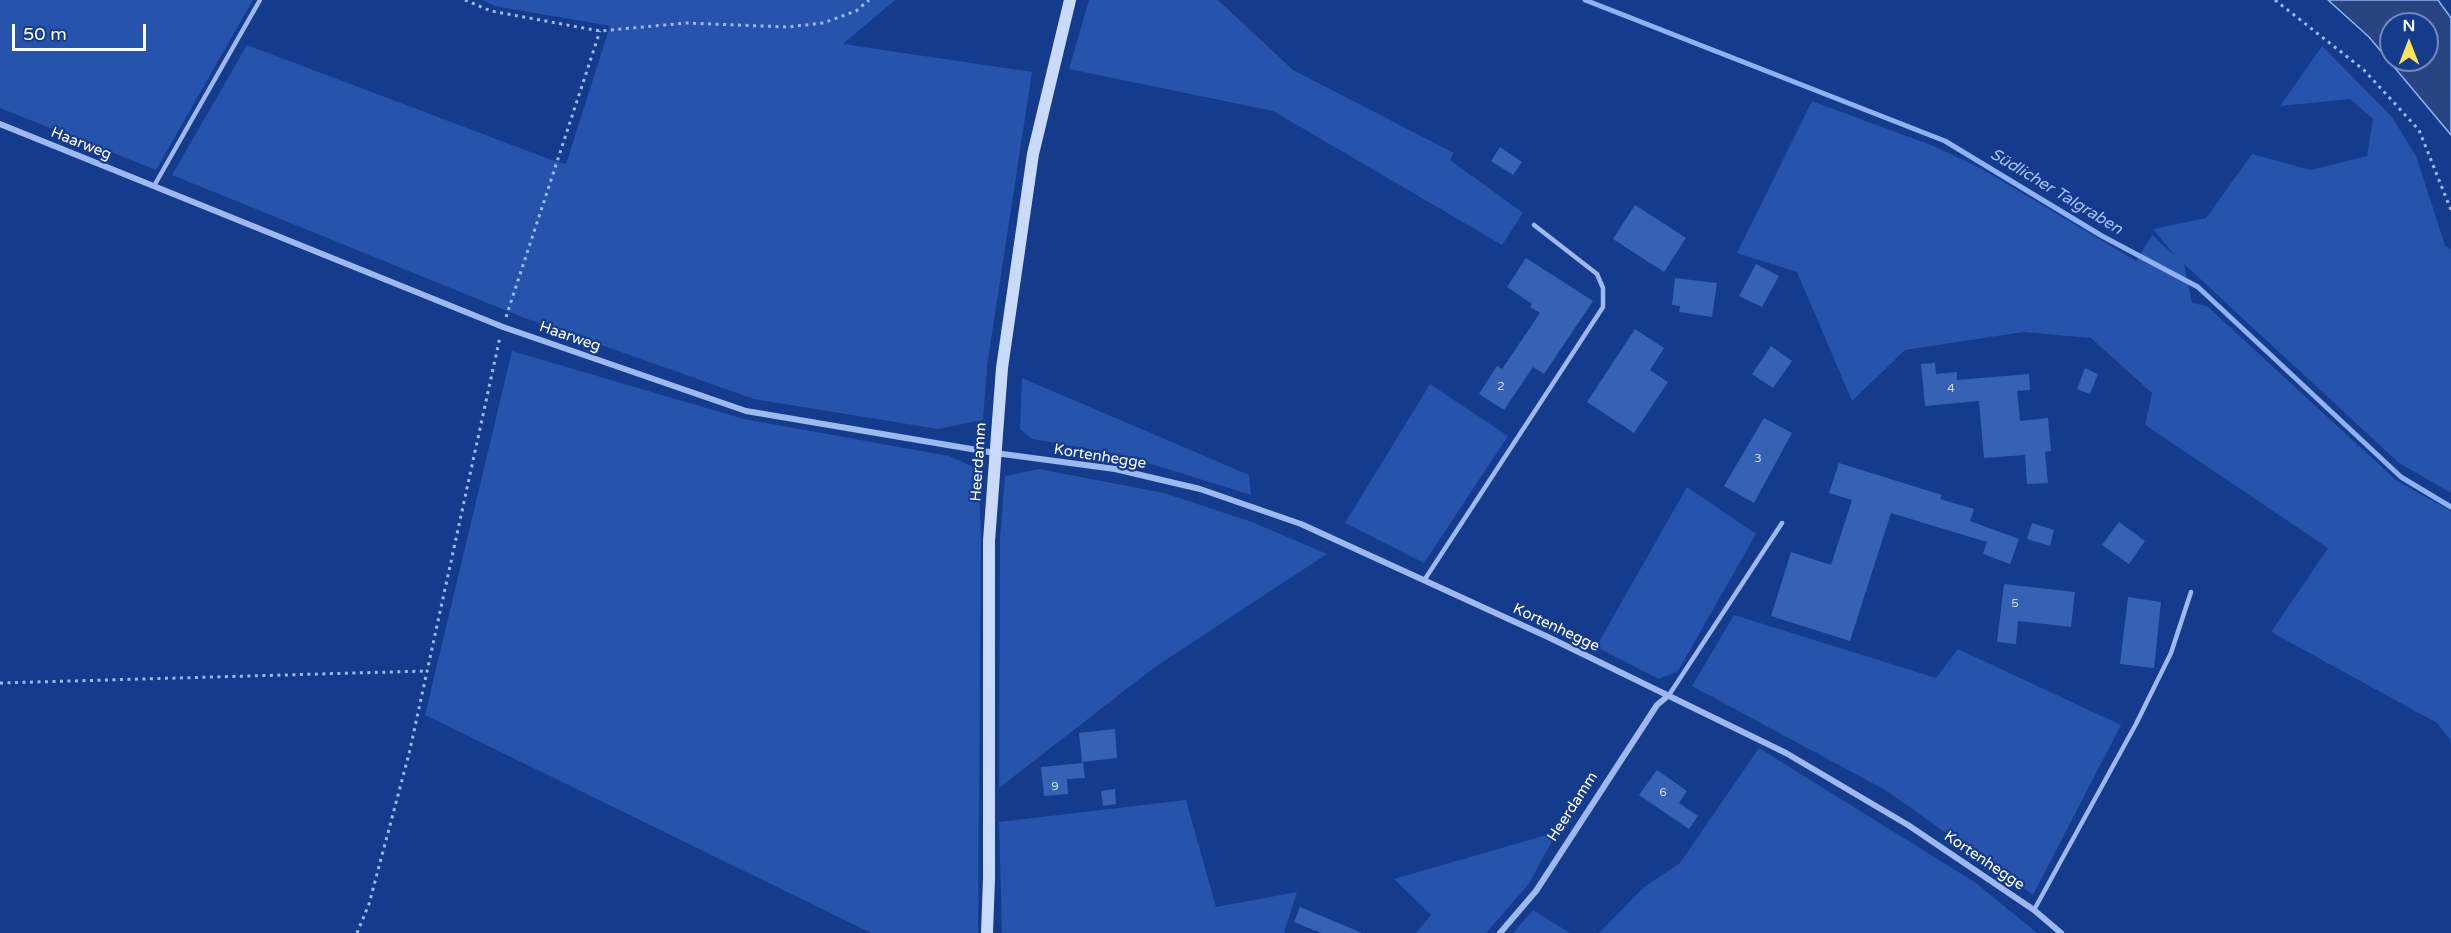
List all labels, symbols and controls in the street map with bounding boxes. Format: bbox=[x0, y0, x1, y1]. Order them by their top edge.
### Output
scale bar bbox=[15, 12, 148, 50]
north arrow bbox=[2379, 12, 2439, 72]
text: N bbox=[2403, 16, 2415, 36]
text: 50 m bbox=[23, 23, 67, 45]
street label: Haarweg bbox=[48, 124, 114, 164]
water label: Südlicher Talgraben bbox=[1986, 145, 2126, 239]
street label: Haarweg bbox=[537, 318, 603, 356]
house number: 2 bbox=[1497, 380, 1505, 394]
house number: 4 bbox=[1947, 382, 1955, 396]
street label: Heerdamm bbox=[967, 422, 991, 502]
street label: Kortenhegge bbox=[1053, 441, 1147, 473]
house number: 3 bbox=[1754, 452, 1762, 466]
house number: 5 bbox=[2011, 597, 2019, 611]
street label: Kortenhegge bbox=[1510, 600, 1602, 656]
street label: Heerdamm bbox=[1544, 769, 1602, 845]
house number: 9 bbox=[1051, 780, 1059, 794]
house number: 6 bbox=[1659, 786, 1667, 800]
street label: Kortenhegge bbox=[1940, 827, 2028, 895]

